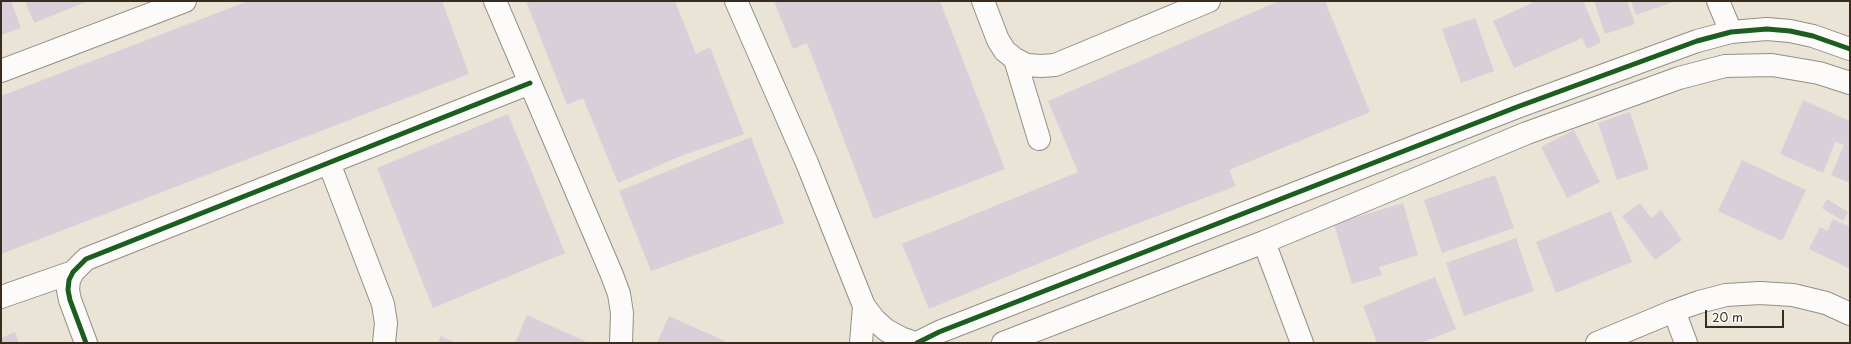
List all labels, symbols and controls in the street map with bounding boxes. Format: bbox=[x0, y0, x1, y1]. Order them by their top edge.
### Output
scale bar bbox=[1707, 302, 1786, 328]
text: 20 m bbox=[1712, 308, 1743, 326]

